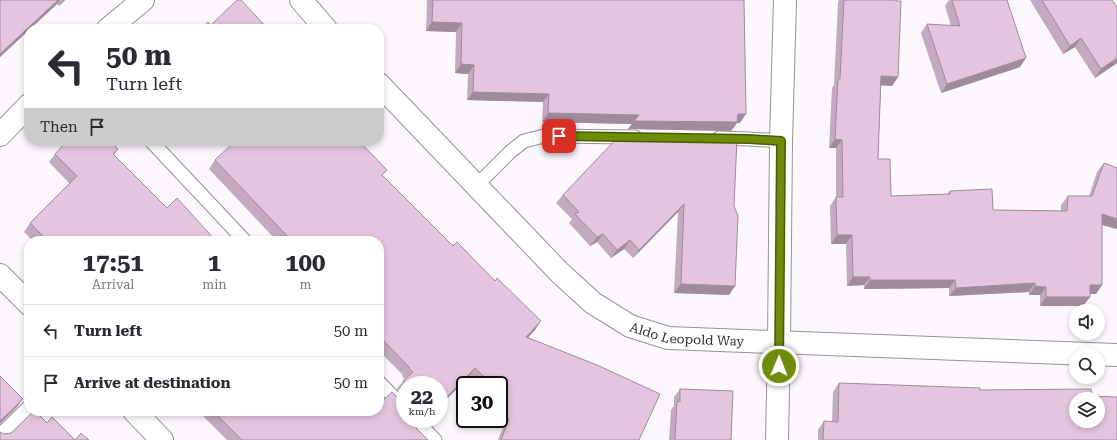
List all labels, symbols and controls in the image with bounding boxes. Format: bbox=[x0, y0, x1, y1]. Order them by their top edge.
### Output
text: 50 m bbox=[106, 39, 171, 72]
icon: left bbox=[40, 40, 92, 92]
text: Turn left bbox=[106, 73, 182, 94]
icon: arrive bbox=[86, 116, 108, 138]
text: Then bbox=[40, 118, 78, 136]
pin bbox=[542, 119, 576, 153]
icon: arrive bbox=[548, 125, 570, 147]
text: 17:51 bbox=[83, 249, 144, 277]
text: 1 bbox=[208, 249, 221, 277]
text: 100 bbox=[285, 249, 326, 277]
text: Arrival bbox=[92, 277, 134, 292]
text: min bbox=[202, 277, 227, 292]
text: m bbox=[299, 277, 311, 292]
map controls bbox=[1069, 304, 1105, 428]
button: sound bbox=[1069, 304, 1105, 340]
street label: Aldo Leopold Way bbox=[628, 319, 745, 349]
icon: left bbox=[40, 320, 62, 342]
text: Turn left bbox=[74, 322, 142, 340]
text: 50 m bbox=[334, 322, 368, 340]
position arrow bbox=[758, 345, 800, 387]
button: search bbox=[1069, 348, 1105, 384]
icon: arrive bbox=[40, 372, 62, 394]
text: Arrive at destination bbox=[74, 374, 230, 392]
text: 50 m bbox=[334, 374, 368, 392]
speed limit sign: 30 bbox=[456, 376, 508, 428]
text: 22 bbox=[411, 385, 433, 409]
button: layers bbox=[1069, 392, 1105, 428]
text: km/h bbox=[409, 406, 435, 417]

